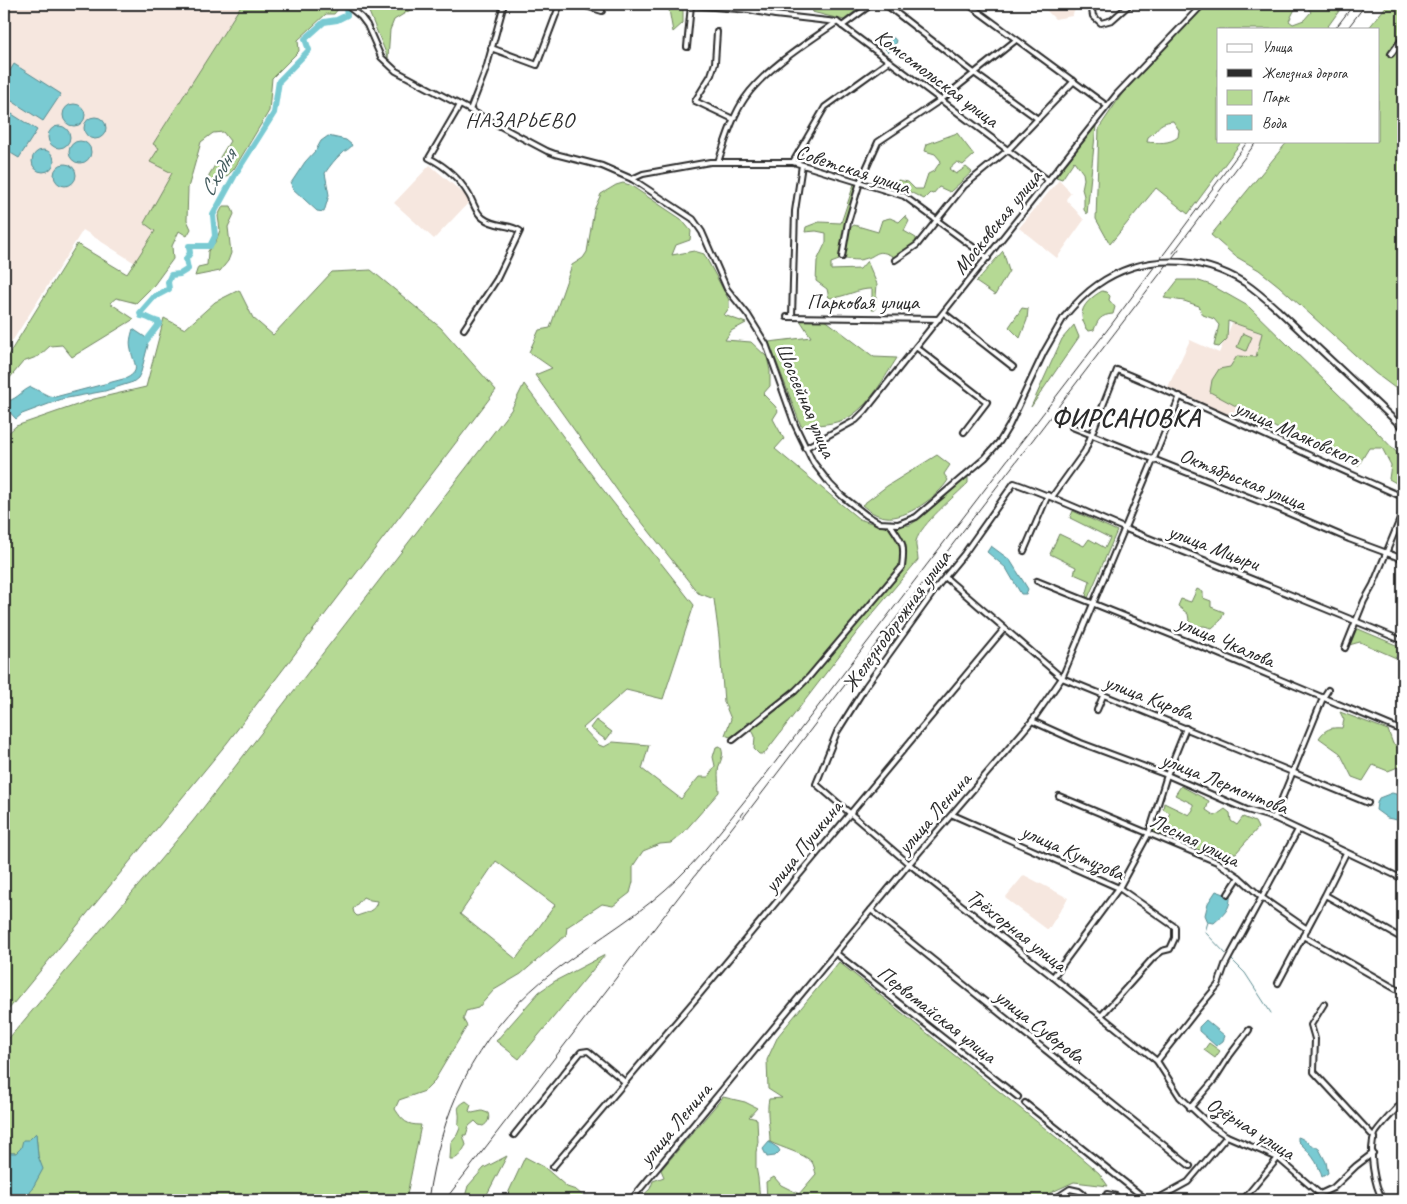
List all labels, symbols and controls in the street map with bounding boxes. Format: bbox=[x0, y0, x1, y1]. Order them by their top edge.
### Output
street label: Комсомольская улица bbox=[870, 23, 1005, 134]
legend bbox=[1217, 28, 1380, 142]
text: Улица bbox=[1262, 38, 1293, 57]
text: Железная дорога bbox=[1262, 64, 1349, 83]
text: Парк bbox=[1262, 88, 1290, 107]
district label: НАЗАРЬЕВО bbox=[465, 106, 576, 134]
text: Вода bbox=[1262, 114, 1287, 133]
street label: Советская улица bbox=[793, 138, 915, 200]
water label: Сходня bbox=[193, 141, 245, 201]
street label: Московская улица bbox=[947, 163, 1048, 280]
street label: Парковая улица bbox=[807, 289, 921, 315]
street label: Шоссейная улица bbox=[770, 339, 842, 463]
street label: улица Маяковского bbox=[1229, 393, 1366, 473]
district label: ФИРСАНОВКА bbox=[1052, 401, 1201, 434]
street label: Октябрьская улица bbox=[1176, 442, 1312, 517]
street label: улица Мцыри bbox=[1163, 517, 1264, 577]
street label: Железнодорожная улица bbox=[836, 544, 957, 697]
street label: улица Чкалова bbox=[1172, 608, 1281, 674]
street label: улица Кирова bbox=[1099, 668, 1199, 727]
street label: улица Лермонтова bbox=[1156, 745, 1294, 821]
street label: улица Ленина bbox=[890, 765, 978, 861]
street label: улица Пушкина bbox=[757, 793, 849, 899]
street label: Лесная улица bbox=[1146, 807, 1246, 874]
street label: улица Кутузова bbox=[1015, 817, 1130, 888]
street label: Трёхгорная улица bbox=[962, 883, 1074, 979]
street label: Первомайская улица bbox=[872, 959, 1003, 1070]
street label: улица Суворова bbox=[988, 982, 1092, 1070]
street label: улица Ленина bbox=[632, 1076, 719, 1172]
street label: Озёрная улица bbox=[1202, 1091, 1301, 1167]

